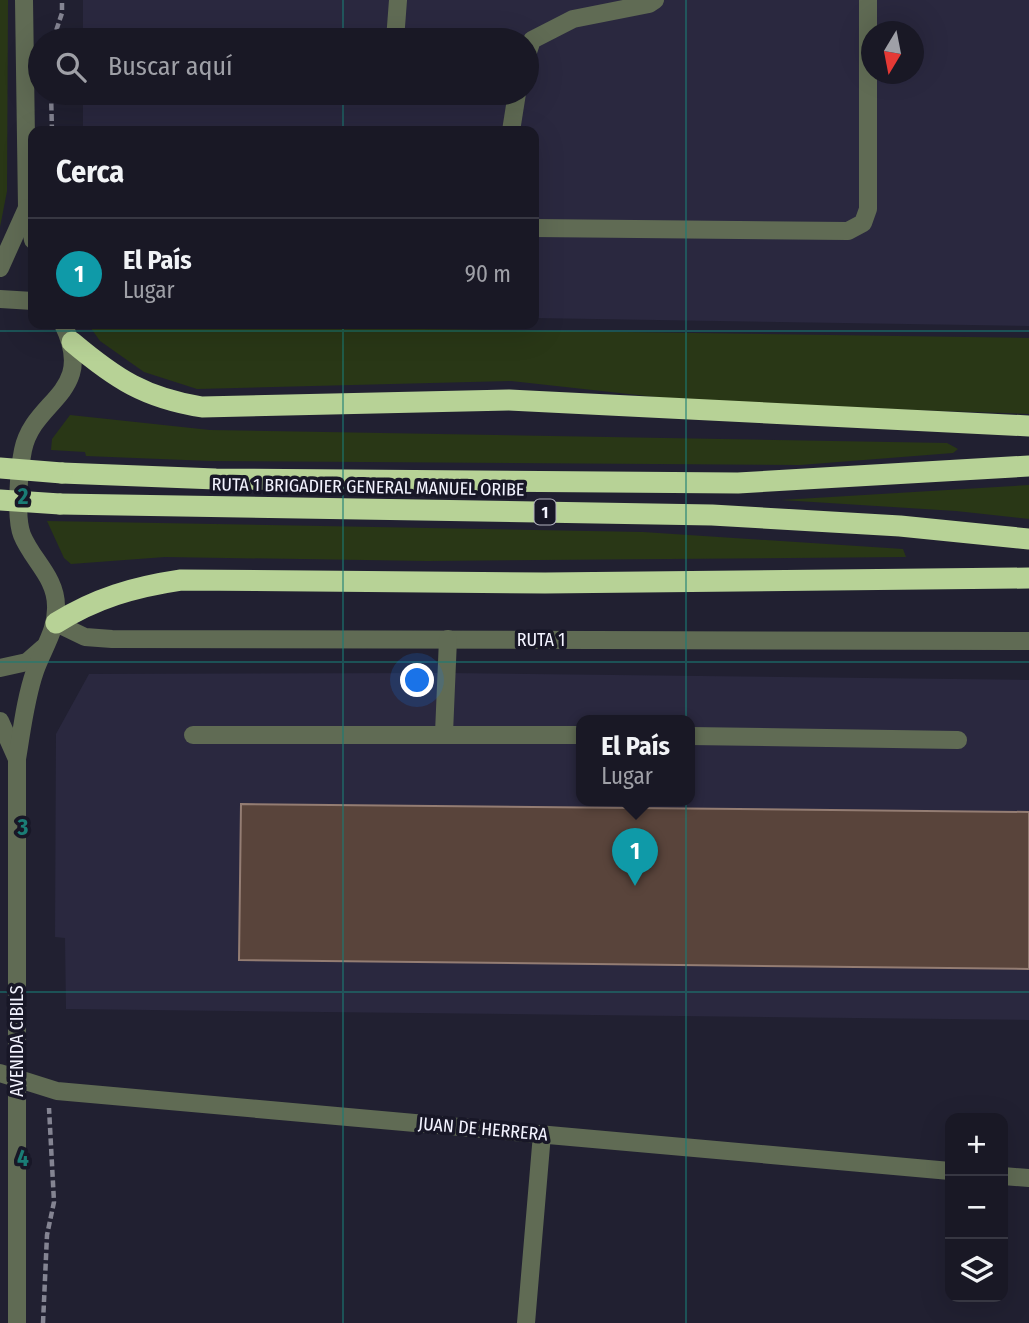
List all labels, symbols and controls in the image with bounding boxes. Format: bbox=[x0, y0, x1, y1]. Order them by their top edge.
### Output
north arrow bbox=[861, 21, 924, 84]
search box bbox=[28, 28, 539, 105]
icon: search bbox=[52, 48, 90, 86]
text: Buscar aquí bbox=[108, 51, 233, 82]
text: Cerca bbox=[56, 154, 124, 190]
text: El País bbox=[123, 245, 192, 276]
text: 1 bbox=[74, 260, 84, 288]
text: 90 m bbox=[465, 260, 511, 288]
text: Lugar bbox=[123, 276, 175, 304]
street label: RUTA 1 BRIGADIER GENERAL MANUEL ORIBE bbox=[212, 473, 524, 501]
text: 2 bbox=[17, 482, 29, 510]
road number: 1 bbox=[534, 499, 556, 524]
street label: RUTA 1 bbox=[517, 629, 565, 651]
your location bbox=[400, 663, 434, 697]
popup bbox=[576, 715, 695, 806]
text: El País bbox=[601, 731, 670, 762]
text: Lugar bbox=[601, 762, 653, 790]
text: 3 bbox=[17, 813, 29, 841]
pin: 1 bbox=[612, 828, 658, 886]
street label: AVENIDA CIBILS bbox=[6, 985, 28, 1097]
street label: JUAN DE HERRERA bbox=[417, 1112, 549, 1146]
map controls bbox=[945, 1113, 1008, 1302]
button: + bbox=[945, 1113, 1008, 1176]
text: 4 bbox=[17, 1144, 29, 1172]
button: − bbox=[945, 1176, 1008, 1239]
button: layers bbox=[945, 1239, 1008, 1302]

